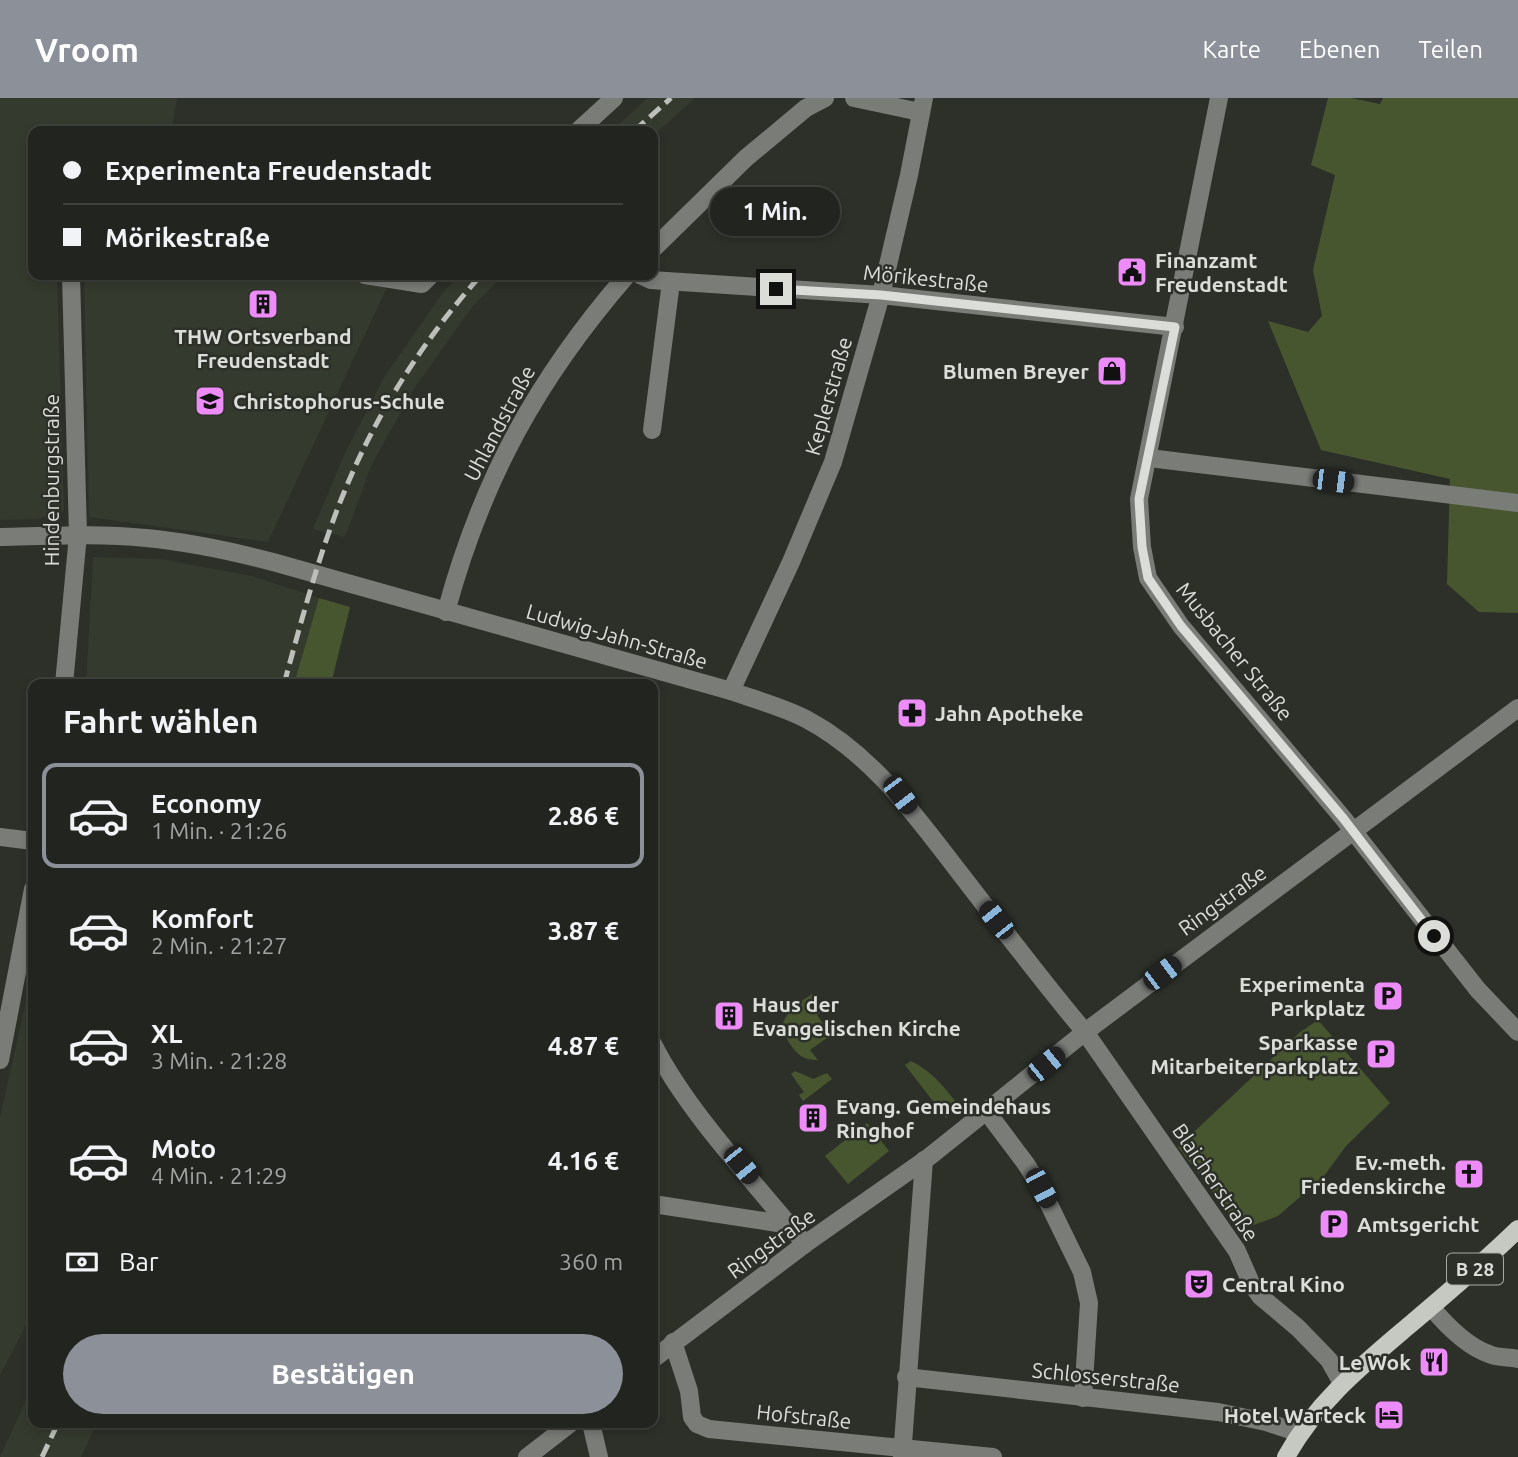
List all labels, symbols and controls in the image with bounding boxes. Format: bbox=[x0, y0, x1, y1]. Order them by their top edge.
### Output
text: Vroom bbox=[35, 31, 139, 68]
text: Karte bbox=[1202, 36, 1261, 63]
text: Ebenen bbox=[1299, 36, 1380, 63]
text: Teilen bbox=[1418, 36, 1483, 63]
text: Experimenta Freudenstadt bbox=[105, 156, 432, 185]
callout: 1 Min. bbox=[711, 188, 841, 236]
text: 1 Min. bbox=[743, 199, 807, 224]
text: Mörikestraße bbox=[105, 223, 270, 252]
place label: Finanzamt Freudenstadt bbox=[1155, 248, 1288, 296]
public building icon: Finanzamt Freudenstadt bbox=[1115, 255, 1149, 289]
street label: Mörikestraße bbox=[862, 259, 990, 297]
route end bbox=[760, 273, 792, 305]
building icon: THW Ortsverband Freudenstadt bbox=[246, 287, 280, 321]
place label: THW Ortsverband Freudenstadt bbox=[174, 324, 352, 372]
street label: Keplerstraße bbox=[800, 334, 856, 458]
shop icon: Blumen Breyer bbox=[1095, 354, 1129, 388]
place label: Blumen Breyer bbox=[943, 359, 1089, 383]
street label: Uhlandstraße bbox=[459, 361, 539, 485]
school or university icon: Christophorus-Schule bbox=[193, 384, 227, 418]
place label: Christophorus-Schule bbox=[233, 389, 445, 413]
street label: Hindenburgstraße bbox=[39, 394, 63, 566]
car bbox=[1311, 468, 1356, 494]
street label: Musbacher Straße bbox=[1172, 577, 1298, 725]
street label: Ludwig-Jahn-Straße bbox=[524, 599, 710, 673]
pharmacy icon: Jahn Apotheke bbox=[895, 696, 929, 730]
place label: Jahn Apotheke bbox=[935, 701, 1084, 725]
text: Fahrt wählen bbox=[63, 703, 258, 739]
car bbox=[879, 772, 922, 818]
icon: car bbox=[67, 784, 130, 847]
text: Economy bbox=[151, 789, 261, 818]
text: 2.86 € bbox=[548, 801, 619, 830]
text: 1 Min. · 21:26 bbox=[151, 818, 287, 843]
street label: Ringstraße bbox=[1173, 860, 1271, 940]
car bbox=[975, 897, 1018, 943]
icon: car bbox=[67, 899, 130, 962]
text: Komfort bbox=[151, 904, 254, 933]
text: 3.87 € bbox=[548, 916, 619, 945]
route start bbox=[1418, 920, 1450, 952]
text: 2 Min. · 21:27 bbox=[151, 933, 287, 958]
car bbox=[1139, 952, 1186, 994]
place label: Experimenta Parkplatz bbox=[1239, 972, 1365, 1020]
parking icon: Experimenta Parkplatz bbox=[1371, 979, 1405, 1013]
place label: Haus der Evangelischen Kirche bbox=[752, 992, 961, 1040]
building icon: Haus der Evangelischen Kirche bbox=[712, 999, 746, 1033]
icon: car bbox=[67, 1014, 130, 1077]
text: XL bbox=[151, 1019, 182, 1048]
place label: Sparkasse Mitarbeiterparkplatz bbox=[1150, 1030, 1358, 1078]
text: 4.87 € bbox=[548, 1031, 619, 1060]
parking icon: Sparkasse Mitarbeiterparkplatz bbox=[1364, 1037, 1398, 1071]
car bbox=[1024, 1043, 1069, 1085]
text: 3 Min. · 21:28 bbox=[151, 1048, 287, 1073]
place label: Evang. Gemeindehaus Ringhof bbox=[836, 1094, 1051, 1142]
building icon: Evang. Gemeindehaus Ringhof bbox=[796, 1101, 830, 1135]
street label: Blaicherstraße bbox=[1168, 1119, 1264, 1245]
icon: car bbox=[67, 1129, 130, 1192]
text: Moto bbox=[151, 1134, 216, 1163]
car bbox=[720, 1142, 763, 1188]
text: 4.16 € bbox=[548, 1146, 619, 1175]
place label: Ev.-meth. Friedenskirche bbox=[1300, 1150, 1446, 1198]
church icon: Ev.-meth. Friedenskirche bbox=[1452, 1157, 1486, 1191]
text: 4 Min. · 21:29 bbox=[151, 1163, 287, 1188]
car bbox=[1022, 1165, 1061, 1211]
street label: Ringstraße bbox=[722, 1203, 820, 1283]
parking icon: Amtsgericht bbox=[1317, 1207, 1351, 1241]
place label: Amtsgericht bbox=[1357, 1212, 1479, 1236]
icon: cash bbox=[63, 1243, 101, 1281]
text: Bar bbox=[119, 1247, 159, 1276]
text: 360 m bbox=[559, 1249, 623, 1274]
road number: B 28 bbox=[1447, 1254, 1503, 1284]
theatre icon: Central Kino bbox=[1182, 1267, 1216, 1301]
place label: Central Kino bbox=[1222, 1272, 1345, 1296]
button: Bestätigen bbox=[63, 1334, 623, 1414]
restaurant icon: Le Wok bbox=[1417, 1345, 1451, 1379]
place label: Le Wok bbox=[1339, 1350, 1411, 1374]
street label: Schlosserstraße bbox=[1031, 1357, 1181, 1397]
hotel icon: Hotel Warteck bbox=[1372, 1398, 1406, 1432]
street label: Hofstraße bbox=[755, 1399, 853, 1433]
place label: Hotel Warteck bbox=[1224, 1403, 1366, 1427]

